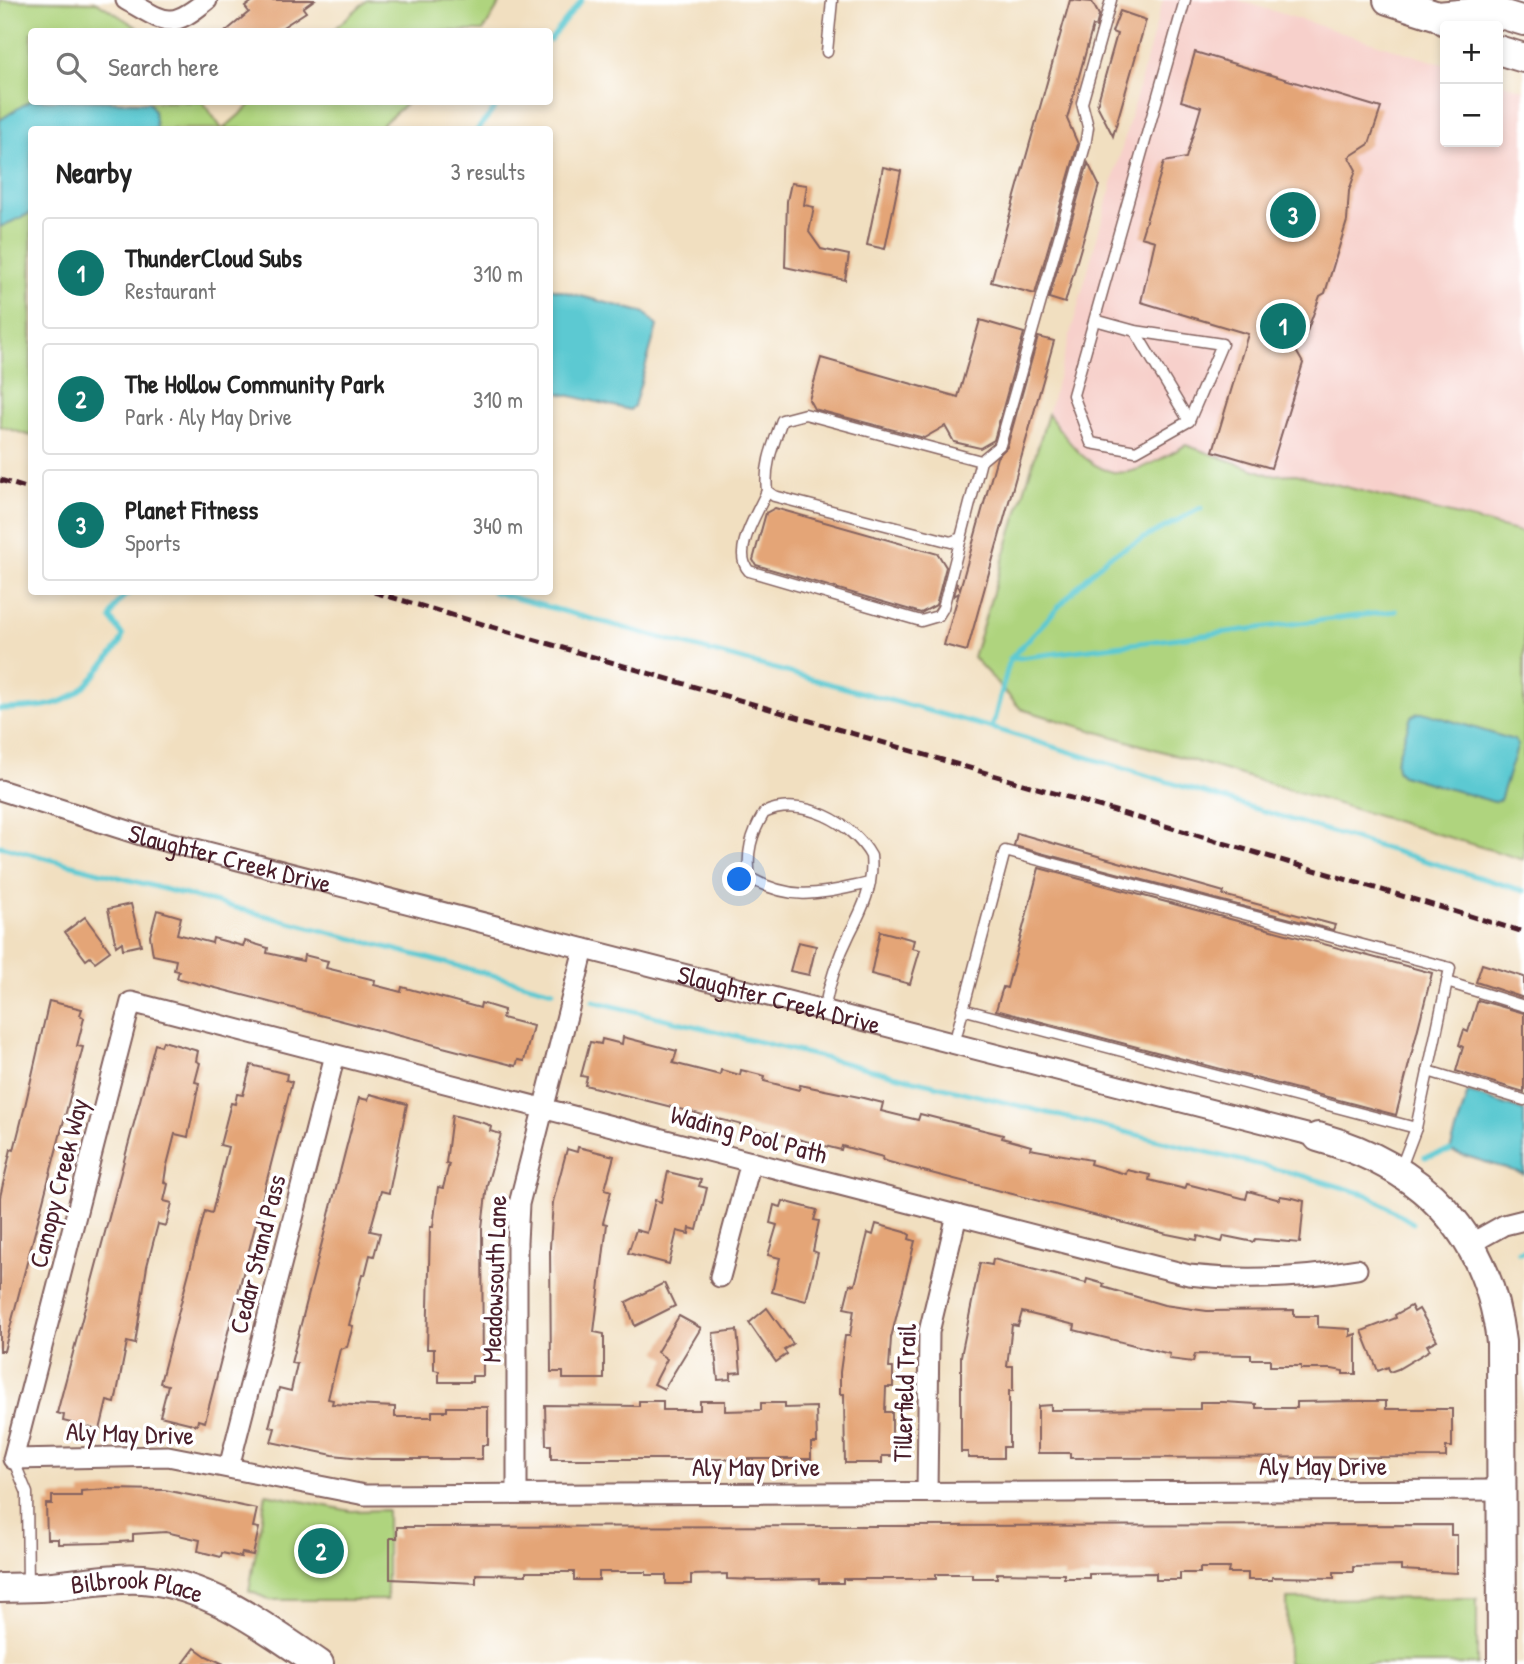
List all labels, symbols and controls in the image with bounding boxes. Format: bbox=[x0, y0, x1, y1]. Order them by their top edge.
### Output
map controls bbox=[1440, 21, 1503, 147]
button: + bbox=[1440, 21, 1503, 84]
search box bbox=[28, 28, 553, 105]
icon: search bbox=[52, 48, 90, 86]
text: Search here bbox=[108, 49, 219, 84]
button: − bbox=[1440, 84, 1503, 147]
text: Nearby bbox=[56, 152, 132, 192]
text: 3 results bbox=[450, 156, 525, 187]
pin: 3 bbox=[1270, 189, 1316, 241]
text: ThunderCloud Subs bbox=[125, 240, 302, 275]
text: 1 bbox=[77, 258, 85, 289]
text: 310 m bbox=[473, 258, 523, 289]
text: Restaurant bbox=[125, 275, 216, 306]
pin: 1 bbox=[1260, 300, 1306, 352]
text: The Hollow Community Park bbox=[125, 366, 384, 401]
text: 2 bbox=[76, 384, 86, 415]
text: 310 m bbox=[473, 384, 523, 415]
text: Park · Aly May Drive bbox=[125, 401, 292, 432]
text: Planet Fitness bbox=[125, 492, 258, 527]
text: 3 bbox=[76, 510, 86, 541]
text: 340 m bbox=[473, 510, 523, 541]
text: Sports bbox=[125, 527, 180, 558]
street label: Slaughter Creek Drive bbox=[124, 815, 335, 901]
your location bbox=[722, 862, 756, 896]
street label: Slaughter Creek Drive bbox=[674, 956, 884, 1042]
street label: Canopy Creek Way bbox=[20, 1094, 96, 1272]
street label: Wading Pool Path bbox=[667, 1096, 831, 1172]
street label: Cedar Stand Pass bbox=[220, 1171, 294, 1337]
street label: Meadowsouth Lane bbox=[474, 1195, 514, 1363]
street label: Tillerfield Trail bbox=[884, 1323, 924, 1463]
street label: Aly May Drive bbox=[65, 1413, 195, 1453]
street label: Aly May Drive bbox=[1259, 1448, 1387, 1483]
street label: Aly May Drive bbox=[692, 1449, 820, 1484]
pin: 2 bbox=[298, 1525, 344, 1577]
street label: Bilbrook Place bbox=[69, 1561, 209, 1610]

